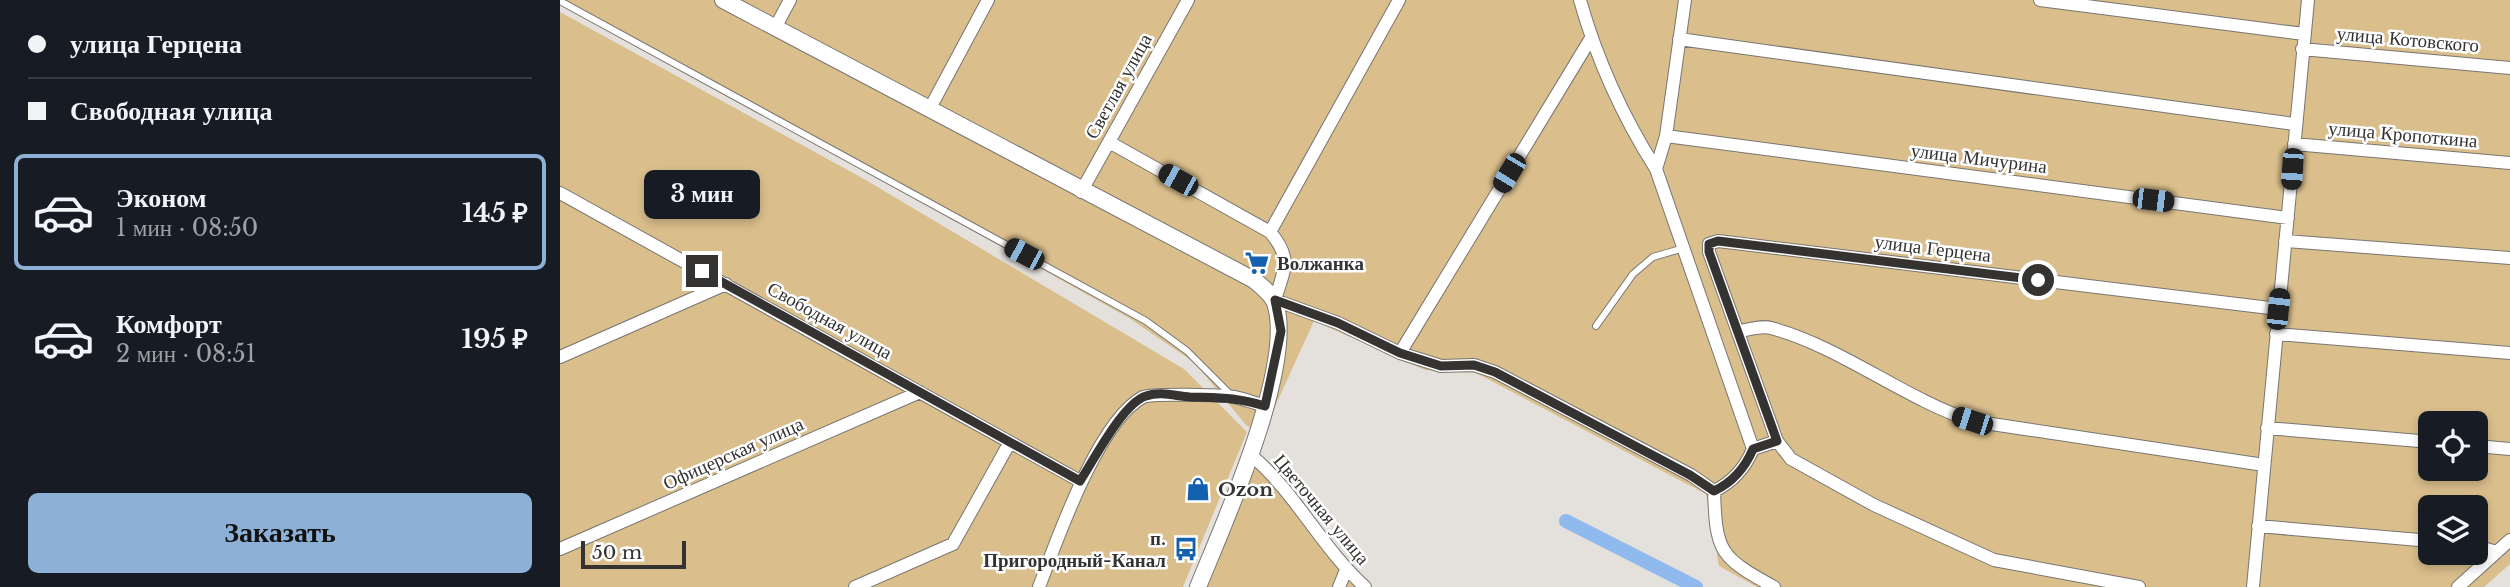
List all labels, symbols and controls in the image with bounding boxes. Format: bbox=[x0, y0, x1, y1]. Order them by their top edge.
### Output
street label: улица Котовского bbox=[2336, 22, 2480, 57]
text: улица Герцена bbox=[70, 28, 242, 60]
street label: Светлая улица bbox=[1080, 29, 1157, 143]
text: Свободная улица bbox=[70, 95, 273, 127]
street label: улица Кропоткина bbox=[2327, 117, 2479, 153]
street label: улица Мичурина bbox=[1910, 139, 2049, 178]
car bbox=[2281, 147, 2304, 191]
car bbox=[1490, 150, 1529, 196]
car bbox=[1155, 161, 1202, 199]
callout: 3 мин bbox=[644, 170, 760, 218]
text: 3 мин bbox=[671, 180, 733, 208]
icon: car bbox=[32, 181, 95, 244]
text: Эконом bbox=[116, 182, 206, 214]
car bbox=[2131, 187, 2176, 213]
text: 145 ₽ bbox=[462, 197, 528, 229]
text: 1 мин · 08:50 bbox=[116, 214, 258, 242]
street label: улица Герцена bbox=[1873, 230, 1993, 267]
car bbox=[1001, 235, 1048, 273]
supermarket icon: Волжанка bbox=[1243, 249, 1271, 277]
place label: Волжанка bbox=[1277, 252, 1364, 275]
route end bbox=[686, 255, 718, 287]
route start bbox=[2022, 264, 2054, 296]
street label: Свободная улица bbox=[763, 277, 897, 364]
car bbox=[2266, 287, 2291, 331]
icon: car bbox=[32, 307, 95, 370]
text: Комфорт bbox=[116, 308, 222, 340]
text: 195 ₽ bbox=[462, 323, 528, 355]
text: 2 мин · 08:51 bbox=[116, 340, 256, 368]
car bbox=[1949, 405, 1996, 437]
map controls bbox=[2418, 411, 2488, 565]
button: locate bbox=[2418, 411, 2488, 481]
street label: Офицерская улица bbox=[659, 412, 807, 495]
street label: Цветочная улица bbox=[1269, 449, 1375, 570]
shop icon: Ozon bbox=[1184, 475, 1212, 503]
place label: Ozon bbox=[1218, 478, 1273, 501]
button: Заказать bbox=[28, 493, 532, 573]
button: layers bbox=[2418, 495, 2488, 565]
place label: п. Пригородный-Канал bbox=[983, 527, 1166, 572]
bus stop icon: п. Пригородный-Канал bbox=[1172, 535, 1200, 563]
scale bar bbox=[581, 538, 686, 570]
text: 50 m bbox=[592, 541, 642, 564]

